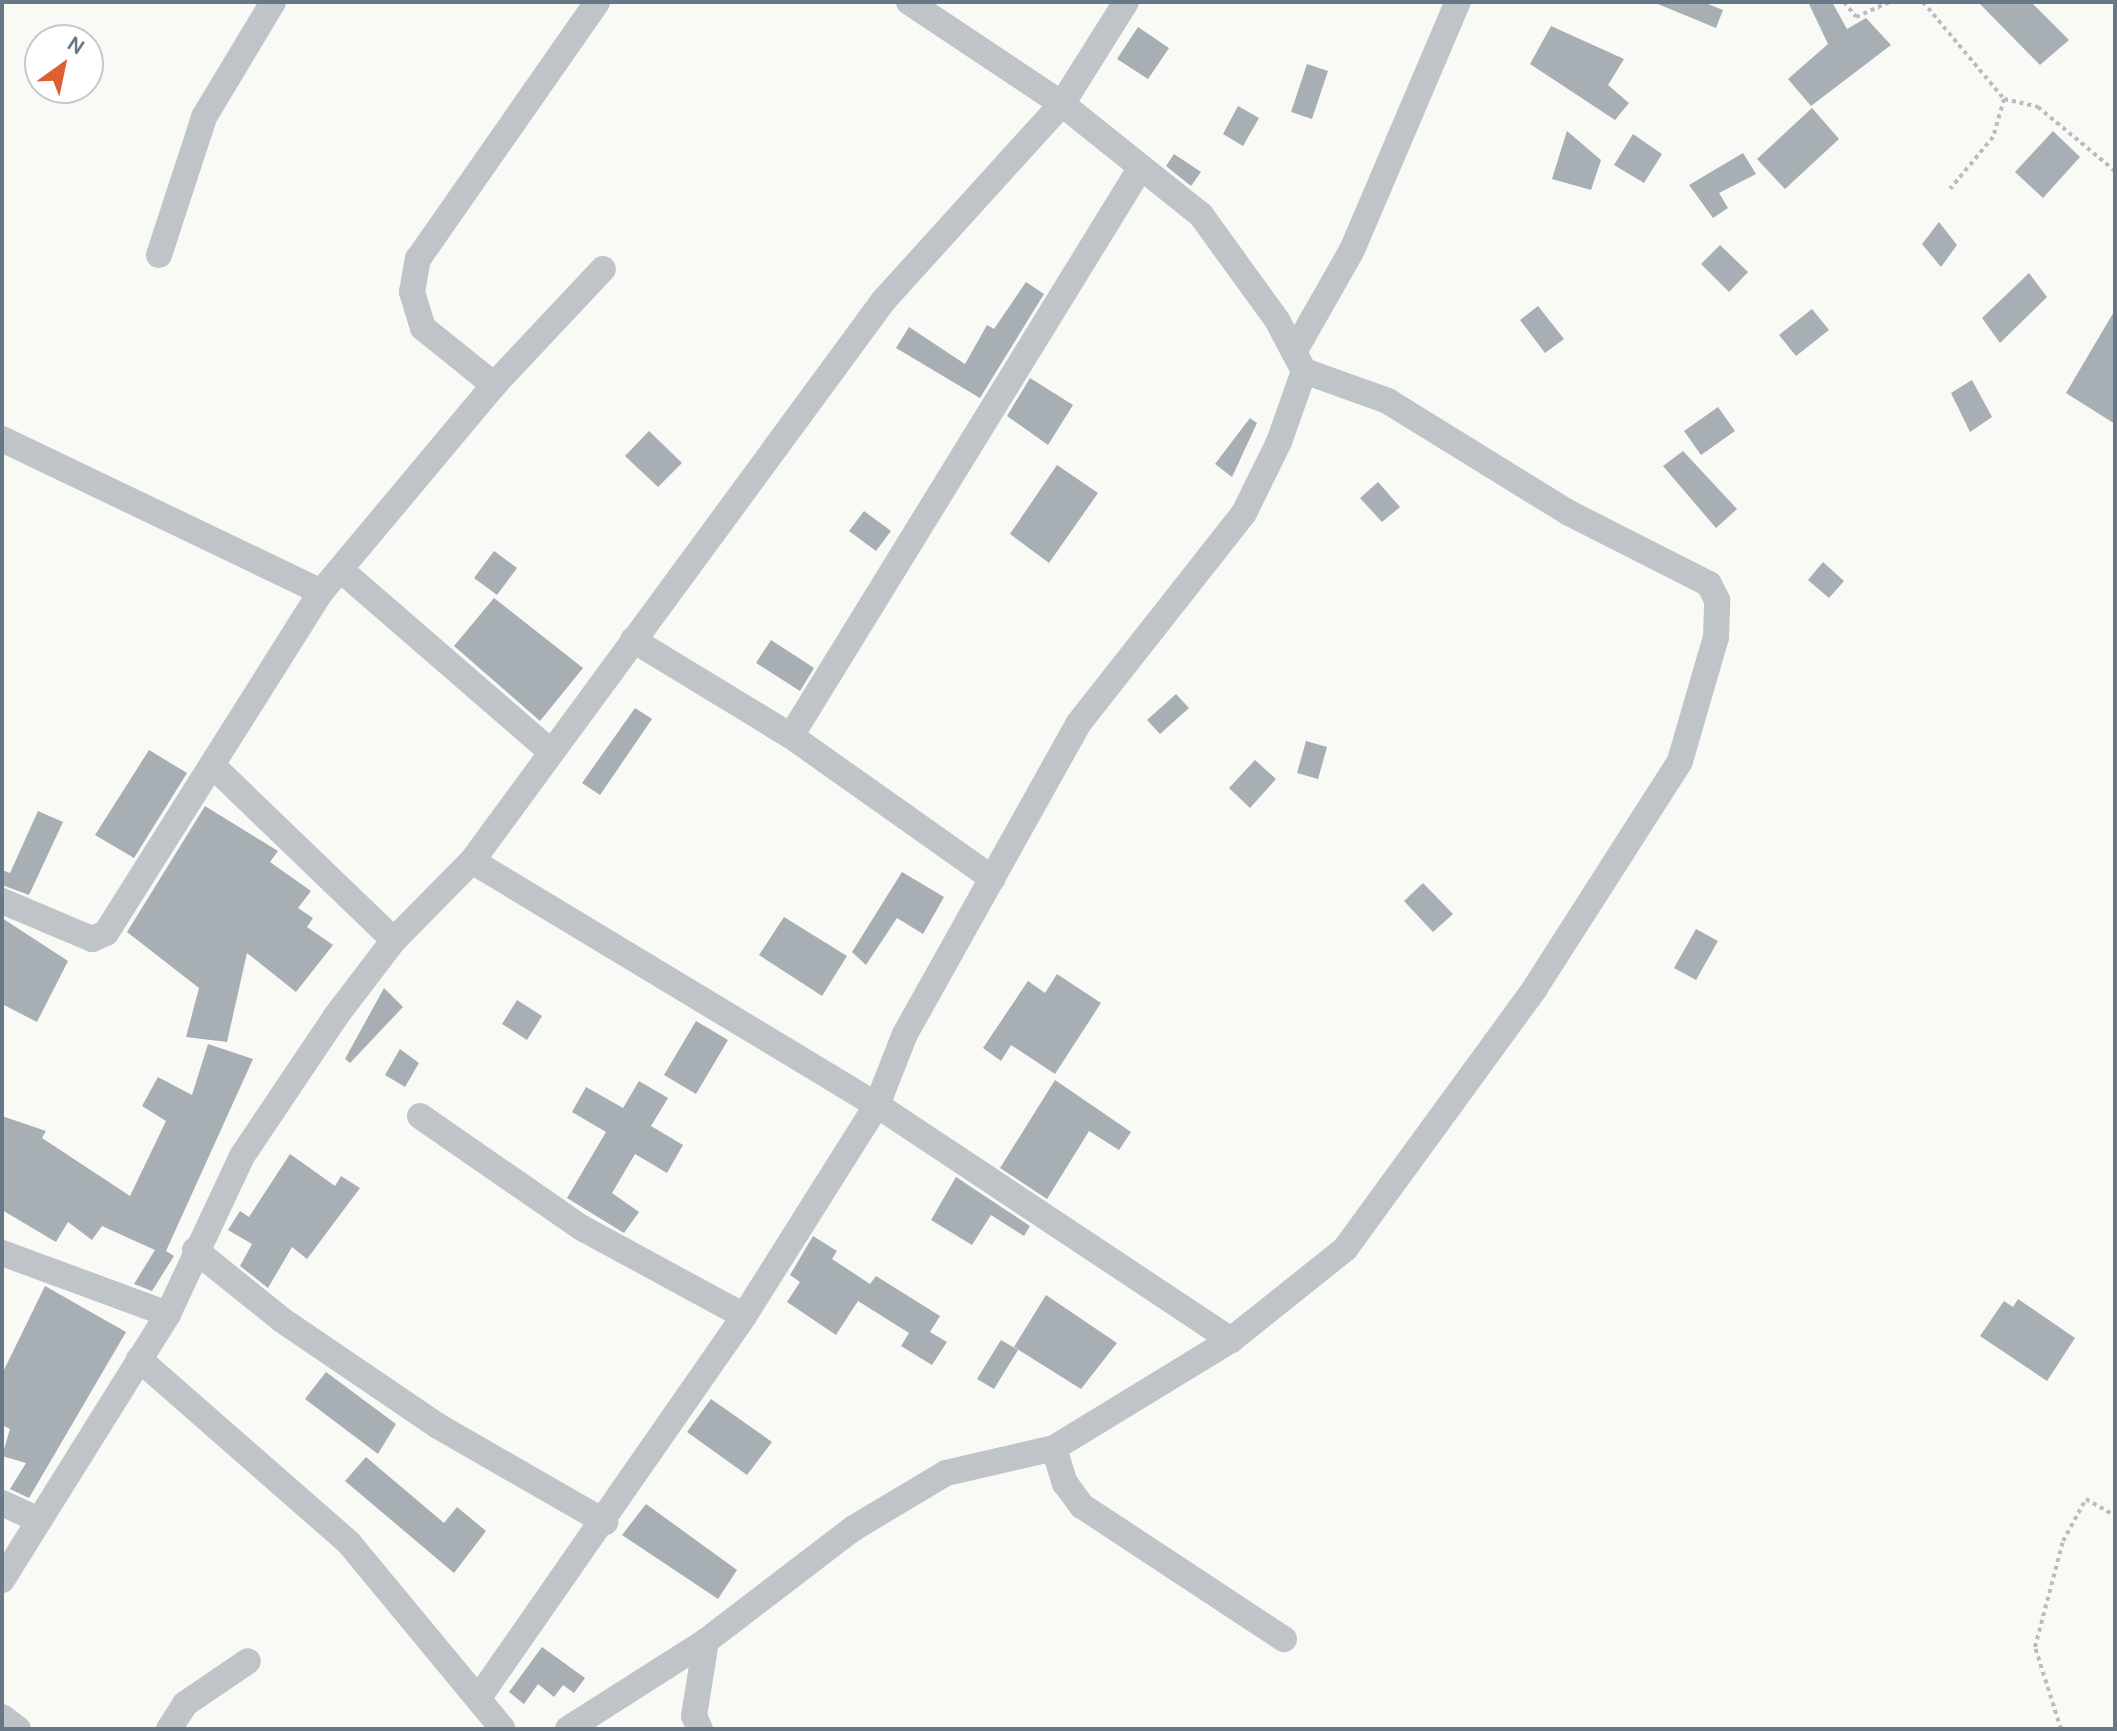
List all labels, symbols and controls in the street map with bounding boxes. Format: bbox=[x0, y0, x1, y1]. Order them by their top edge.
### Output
north arrow bbox=[24, 24, 104, 104]
text: N bbox=[62, 30, 90, 61]

